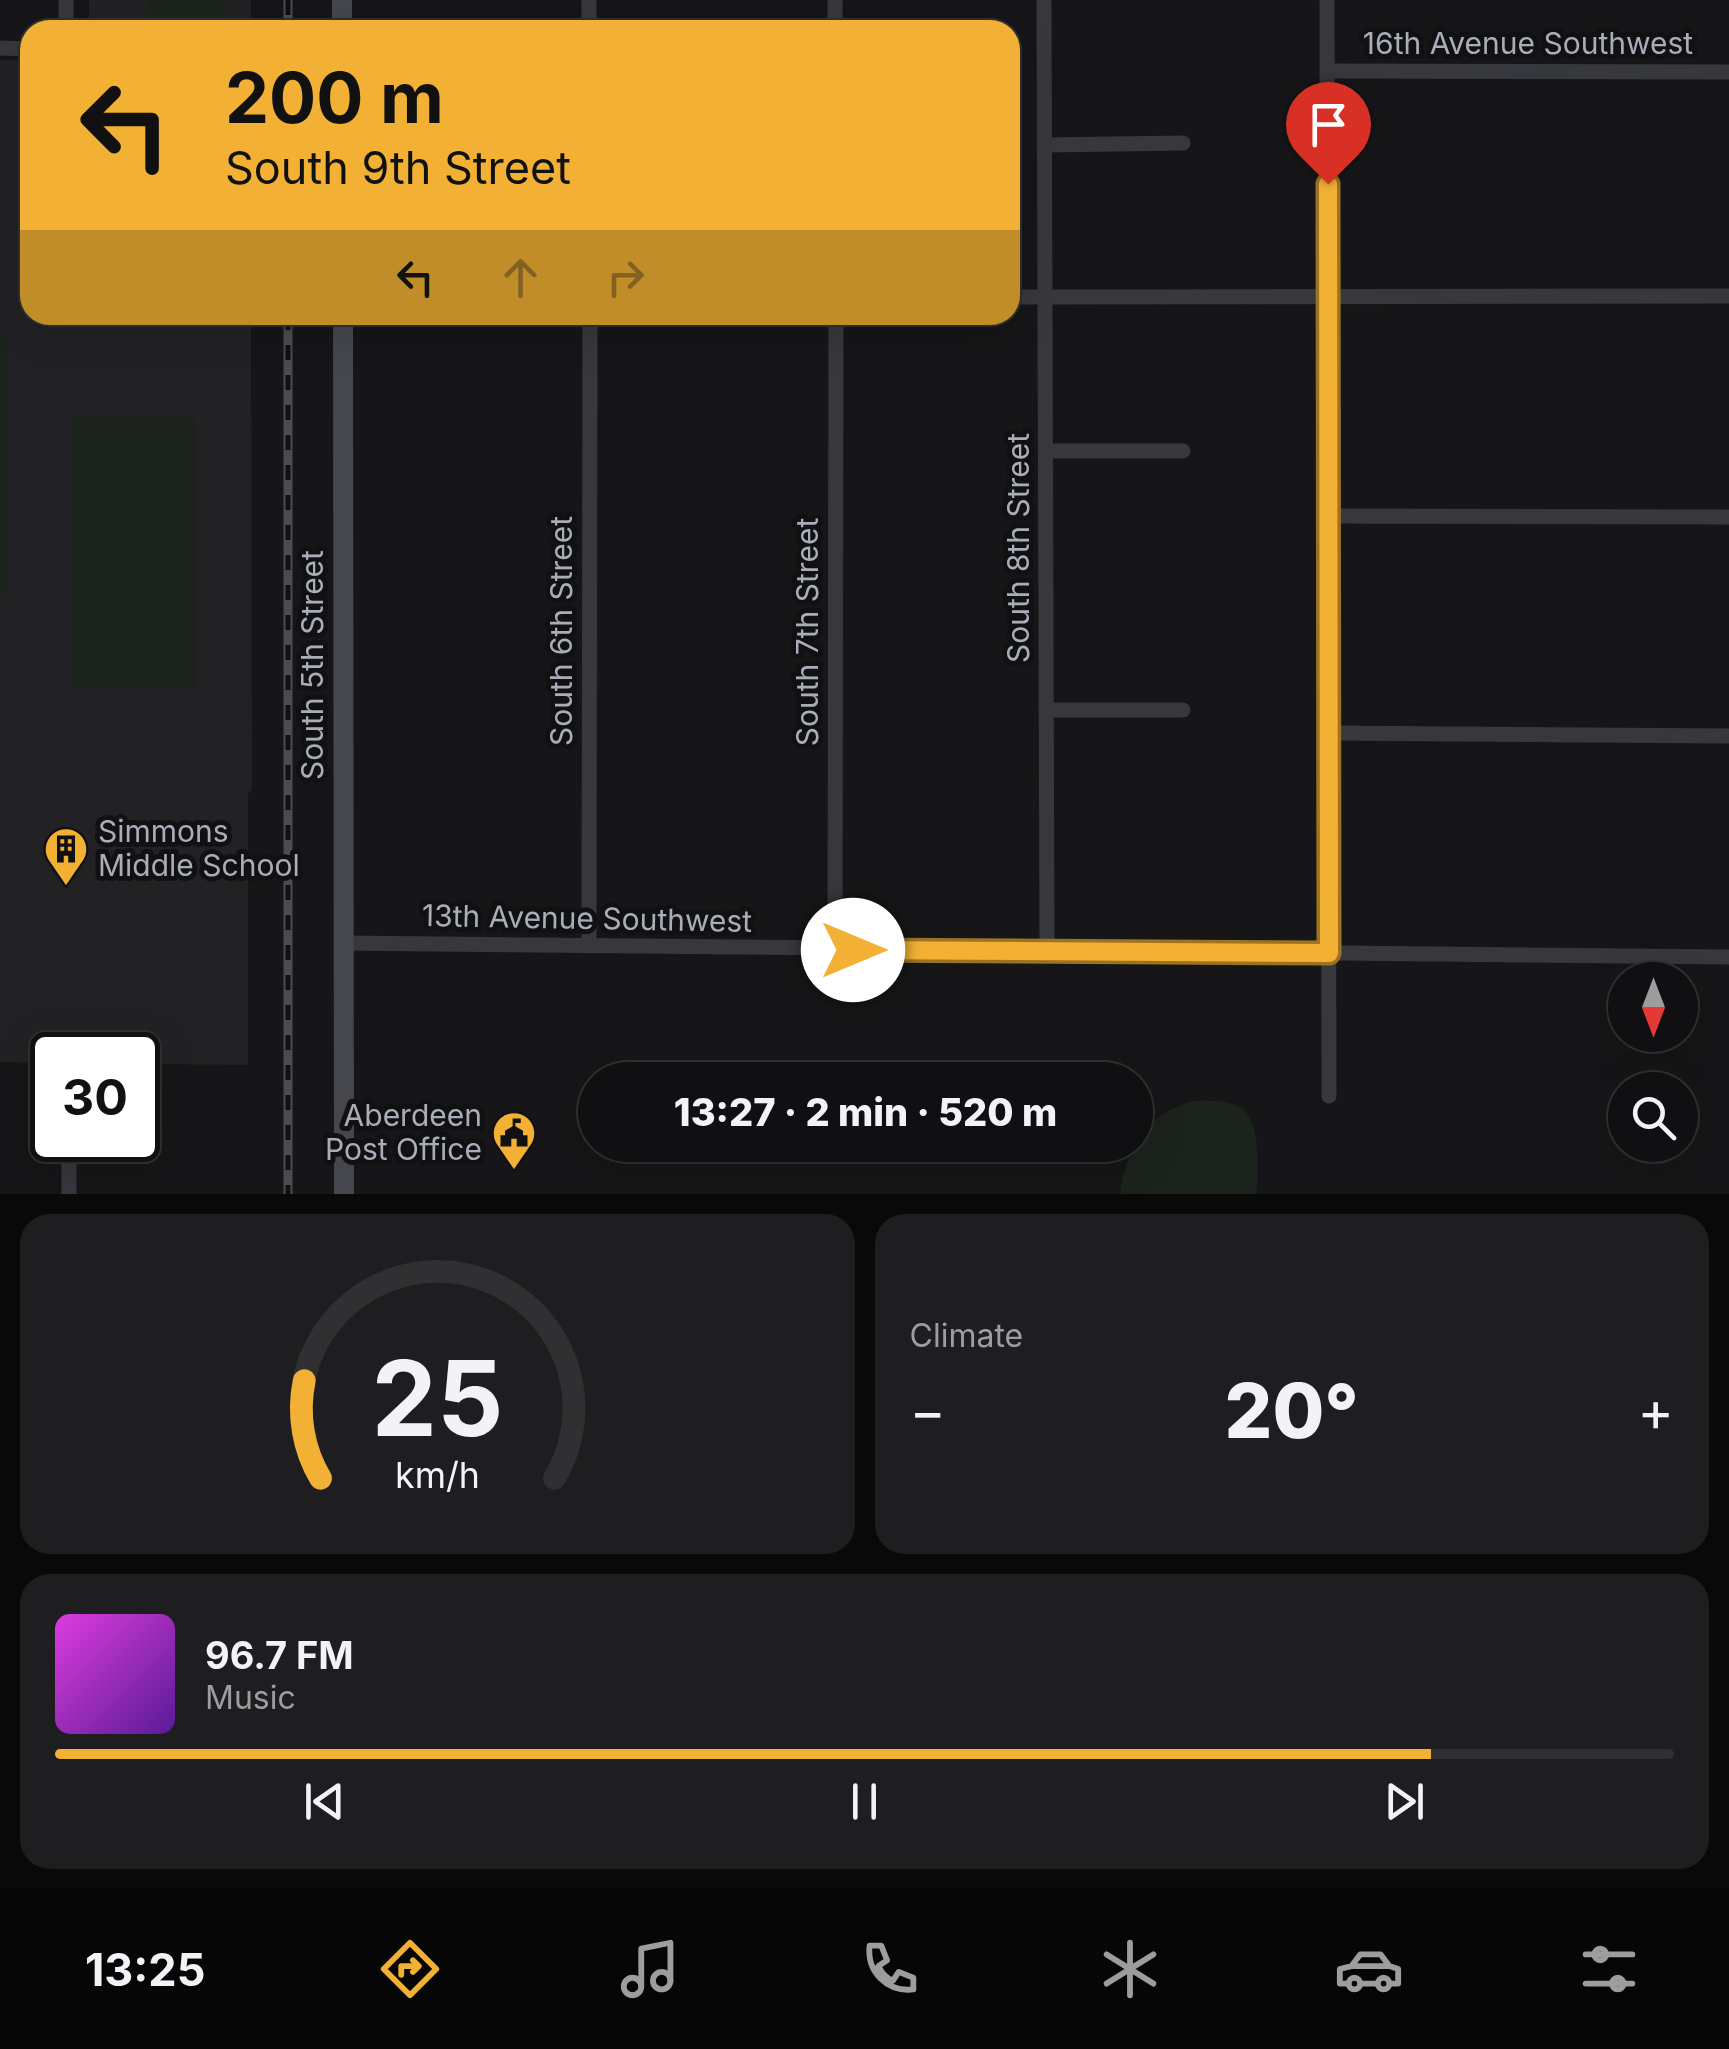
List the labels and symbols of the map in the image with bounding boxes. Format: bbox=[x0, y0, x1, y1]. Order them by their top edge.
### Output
street label: 16th Avenue Southwest bbox=[1363, 25, 1693, 61]
pin bbox=[1286, 82, 1371, 185]
street label: South 8th Street bbox=[1000, 433, 1036, 663]
street label: South 6th Street bbox=[543, 516, 579, 746]
street label: South 7th Street bbox=[789, 518, 825, 746]
street label: South 5th Street bbox=[294, 550, 330, 780]
place label: Simmons Middle School bbox=[98, 813, 300, 883]
building icon: Simmons Middle School bbox=[43, 826, 89, 887]
street label: 13th Avenue Southwest bbox=[422, 897, 753, 939]
position arrow bbox=[801, 898, 905, 1002]
north arrow bbox=[1608, 962, 1698, 1052]
speed limit sign: 30 bbox=[30, 1032, 160, 1162]
place label: Aberdeen Post Office bbox=[325, 1097, 482, 1167]
public building icon: Aberdeen Post Office bbox=[491, 1110, 537, 1171]

